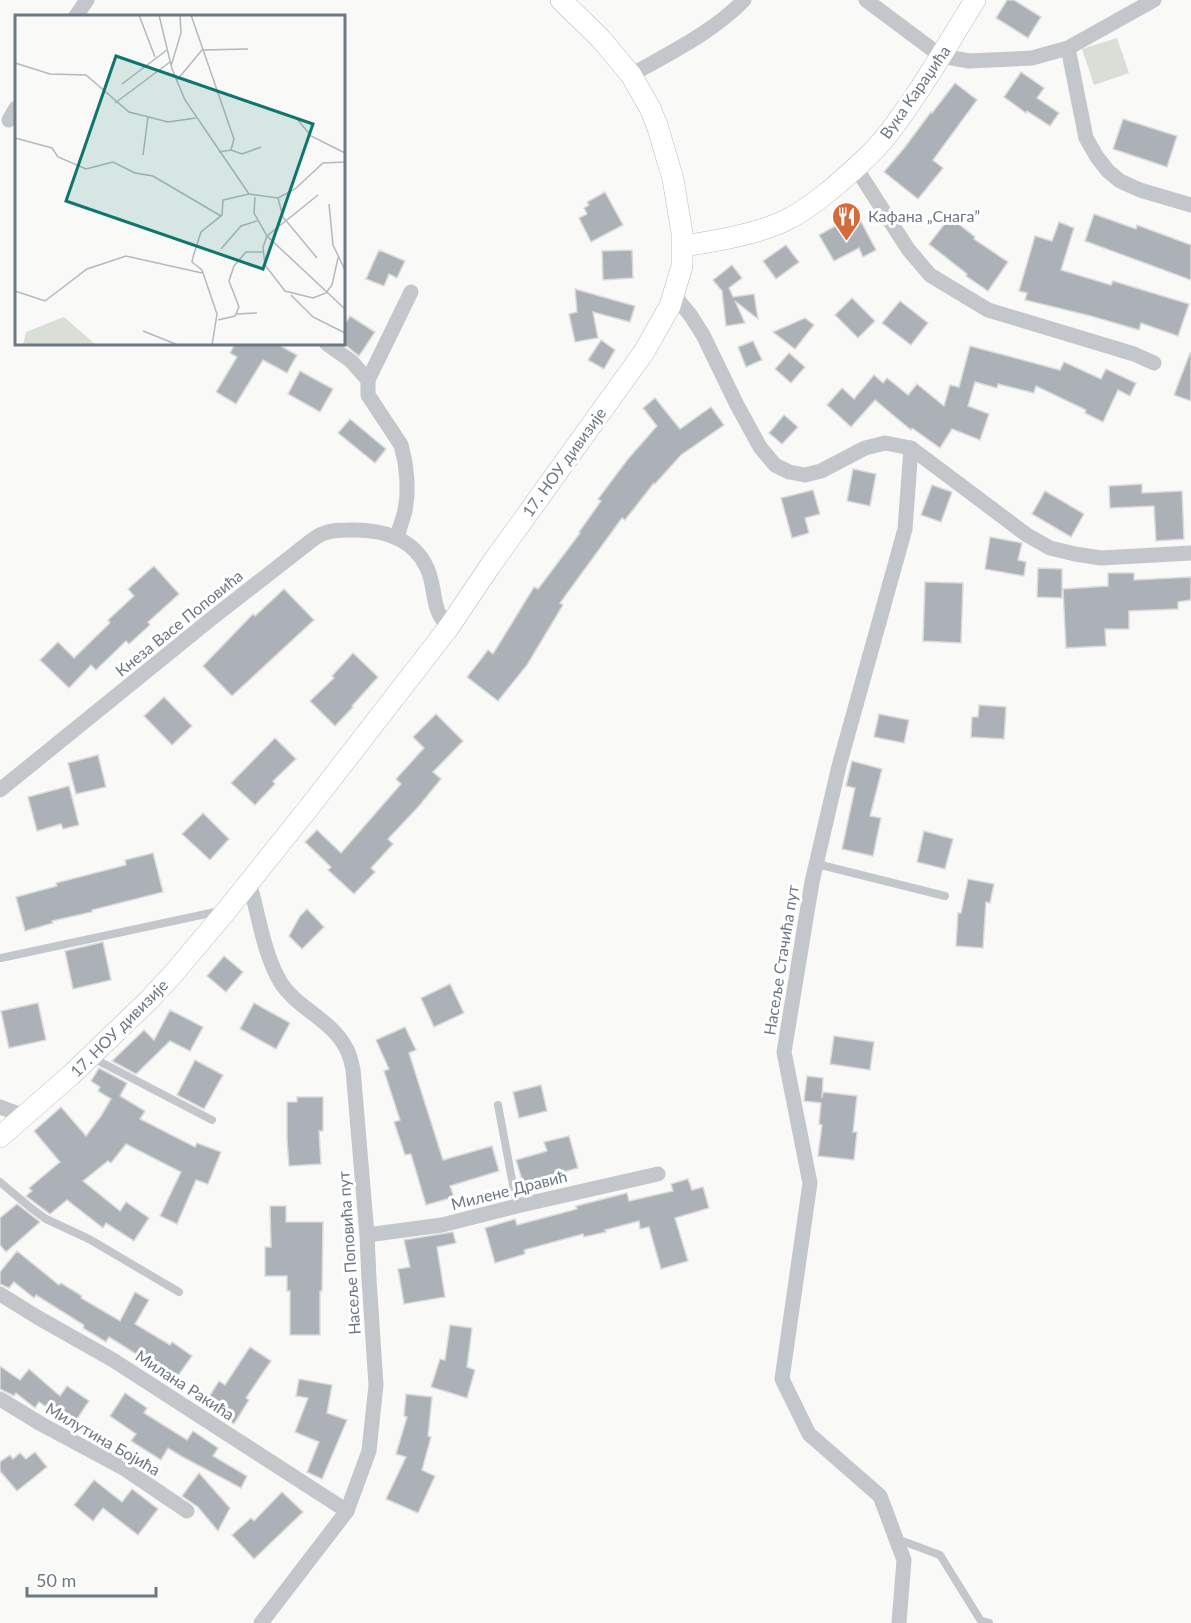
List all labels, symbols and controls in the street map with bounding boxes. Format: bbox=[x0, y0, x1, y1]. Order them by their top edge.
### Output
inset map bbox=[15, 15, 345, 345]
street label: Вука Караџића bbox=[875, 41, 954, 142]
restaurant icon: Кафана „Снага” bbox=[831, 200, 863, 242]
place label: Кафана „Снага” bbox=[868, 206, 980, 225]
street label: 17. НОУ дивизије bbox=[518, 404, 610, 520]
street label: Кнеза Васе Поповића bbox=[111, 565, 246, 680]
street label: Насеље Стачића пут bbox=[759, 883, 802, 1036]
street label: 17. НОУ дивизије bbox=[66, 975, 171, 1080]
street label: Милене Дравић bbox=[449, 1166, 569, 1213]
street label: Насеље Поповића пут bbox=[333, 1171, 364, 1335]
street label: Милана Ракића bbox=[132, 1346, 238, 1424]
street label: Милутина Бојића bbox=[43, 1398, 164, 1479]
scale bar bbox=[27, 1560, 156, 1598]
text: 50 m bbox=[36, 1569, 76, 1591]

